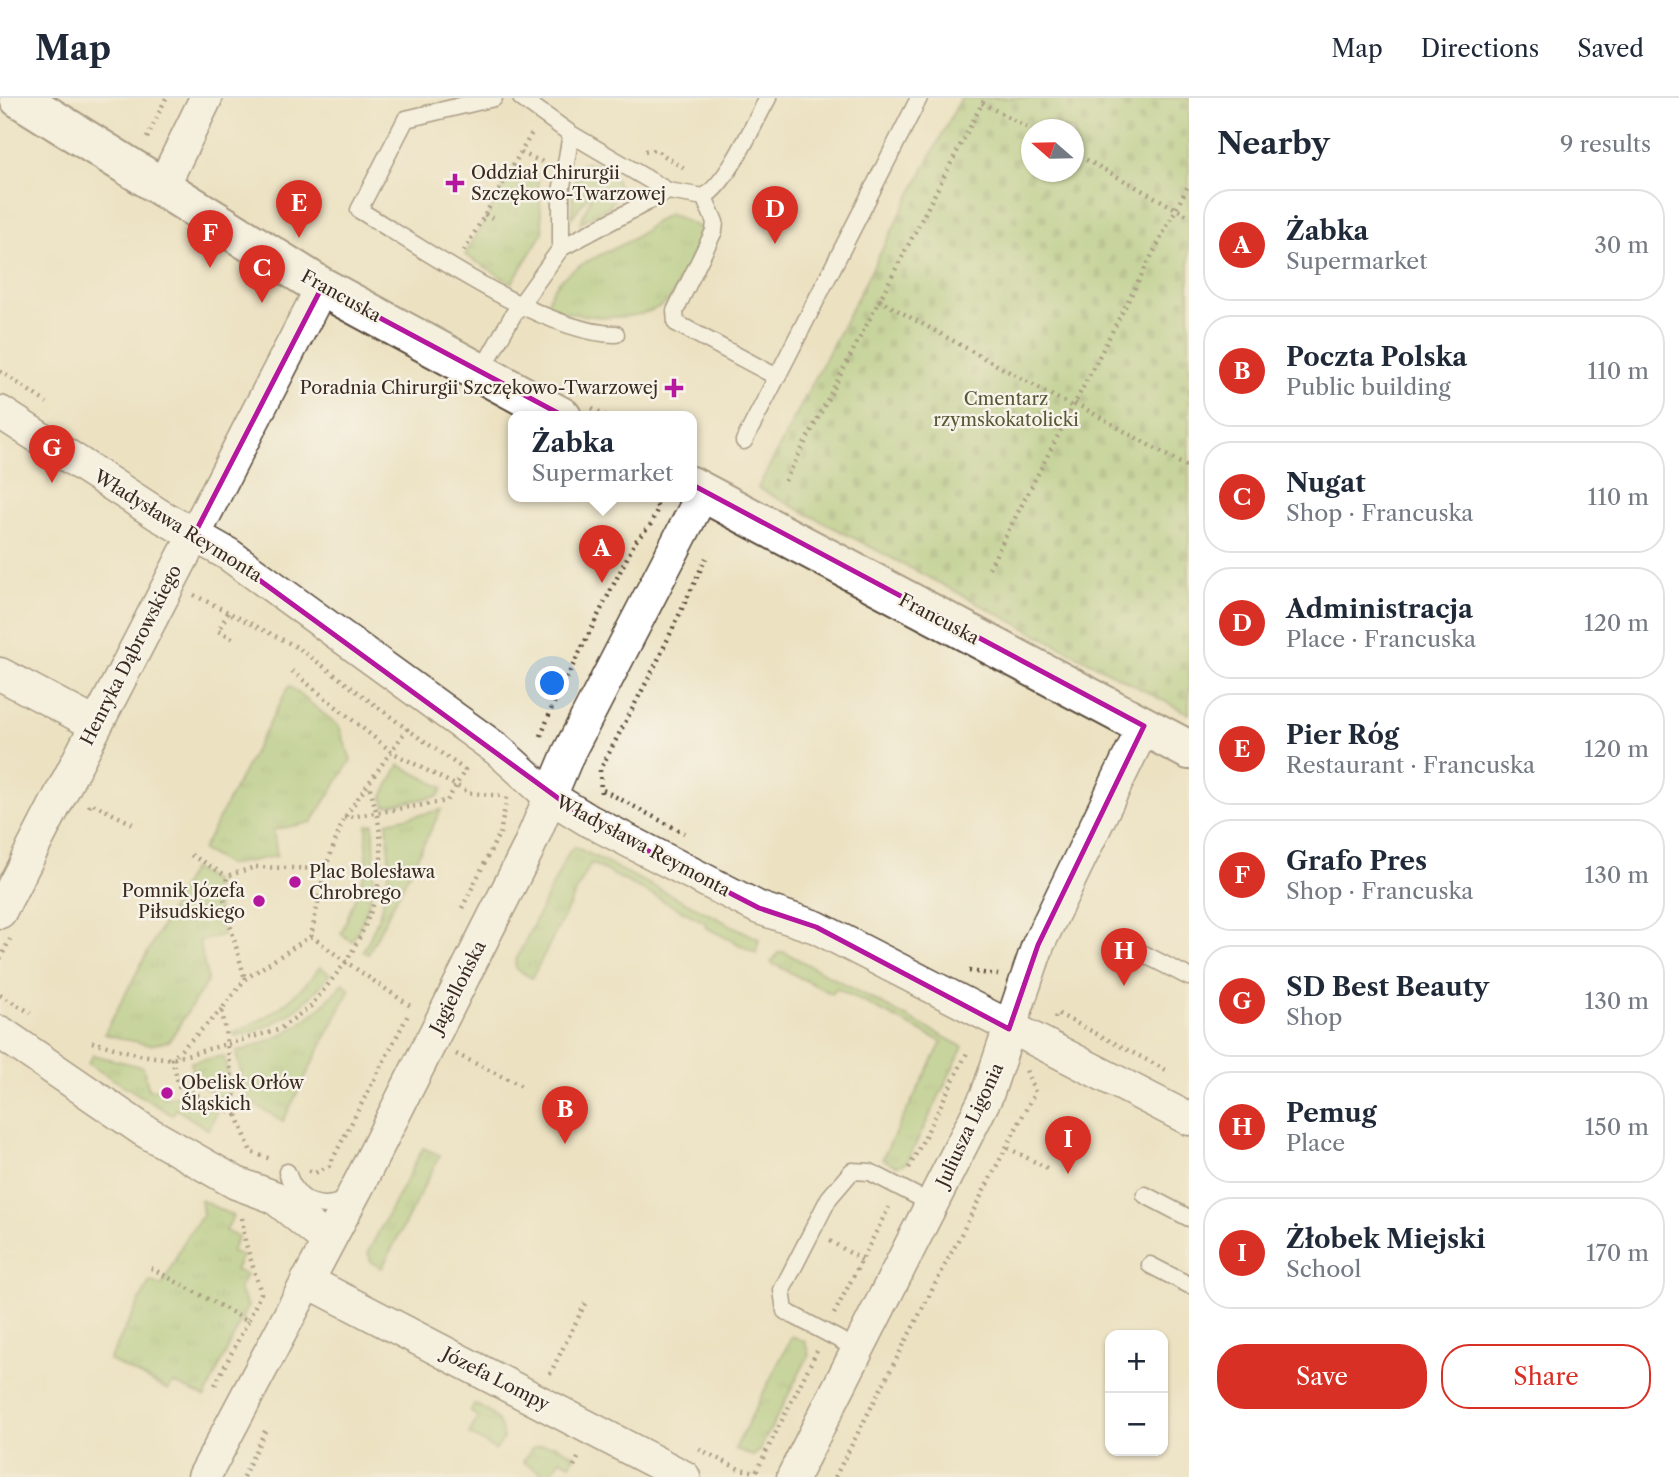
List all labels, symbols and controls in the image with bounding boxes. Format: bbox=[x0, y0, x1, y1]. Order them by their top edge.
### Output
text: Map bbox=[35, 28, 111, 69]
text: Map bbox=[1331, 34, 1383, 63]
text: Directions bbox=[1421, 34, 1539, 63]
text: Saved bbox=[1577, 34, 1644, 63]
north arrow bbox=[1021, 119, 1084, 182]
text: Nearby bbox=[1217, 125, 1330, 162]
text: 9 results bbox=[1560, 130, 1651, 158]
place label: Oddział Chirurgii Szczękowo-Twarzowej bbox=[471, 162, 666, 205]
marker: Oddział Chirurgii Szczękowo-Twarzowej bbox=[445, 173, 465, 193]
pin: E bbox=[276, 180, 322, 238]
pin: D bbox=[752, 186, 798, 244]
pin: F bbox=[187, 210, 233, 268]
text: Żabka bbox=[1286, 215, 1369, 247]
text: A bbox=[1233, 231, 1251, 259]
text: 30 m bbox=[1594, 231, 1649, 259]
pin: C bbox=[239, 245, 285, 303]
text: Supermarket bbox=[1286, 247, 1427, 275]
street label: Francuska bbox=[297, 265, 385, 327]
text: Poczta Polska bbox=[1286, 341, 1467, 373]
text: B bbox=[1233, 357, 1251, 385]
text: 110 m bbox=[1588, 357, 1649, 385]
text: Public building bbox=[1286, 373, 1451, 401]
place label: Poradnia Chirurgii Szczękowo-Twarzowej bbox=[300, 377, 658, 399]
marker: Poradnia Chirurgii Szczękowo-Twarzowej bbox=[664, 378, 684, 398]
park label: Cmentarz rzymskokatolicki bbox=[933, 388, 1079, 431]
popup bbox=[508, 411, 697, 502]
pin: G bbox=[29, 425, 75, 483]
text: Żabka bbox=[532, 427, 614, 459]
text: Supermarket bbox=[532, 459, 673, 487]
street label: Władysława Reymonta bbox=[89, 465, 267, 587]
text: Nugat bbox=[1286, 467, 1366, 499]
text: C bbox=[1233, 483, 1251, 511]
text: 110 m bbox=[1588, 483, 1649, 511]
text: Shop · Francuska bbox=[1286, 499, 1473, 527]
pin: A bbox=[579, 525, 625, 583]
street label: Henryka Dąbrowskiego bbox=[76, 561, 186, 749]
street label: Francuska bbox=[895, 589, 983, 650]
text: Administracja bbox=[1286, 593, 1473, 625]
text: D bbox=[1232, 609, 1252, 637]
text: 120 m bbox=[1584, 609, 1649, 637]
text: Place · Francuska bbox=[1286, 625, 1476, 653]
your location bbox=[535, 666, 569, 700]
text: Pier Róg bbox=[1286, 719, 1399, 751]
text: E bbox=[1234, 735, 1250, 763]
text: 120 m bbox=[1584, 735, 1649, 763]
text: Restaurant · Francuska bbox=[1286, 751, 1535, 779]
street label: Władysława Reymonta bbox=[551, 790, 734, 902]
text: Grafo Pres bbox=[1286, 845, 1427, 877]
place label: Plac Bolesława Chrobrego bbox=[309, 861, 436, 904]
text: F bbox=[1234, 861, 1250, 889]
text: 130 m bbox=[1585, 861, 1649, 889]
marker: Plac Bolesława Chrobrego bbox=[287, 874, 303, 890]
text: Shop · Francuska bbox=[1286, 877, 1473, 905]
place label: Pomnik Józefa Piłsudskiego bbox=[122, 880, 246, 923]
marker: Pomnik Józefa Piłsudskiego bbox=[251, 893, 267, 909]
pin: H bbox=[1101, 928, 1147, 986]
street label: Jagiellońska bbox=[424, 937, 491, 1040]
text: SD Best Beauty bbox=[1286, 971, 1489, 1003]
text: G bbox=[1232, 987, 1252, 1015]
text: 130 m bbox=[1585, 987, 1649, 1015]
text: Shop bbox=[1286, 1003, 1342, 1031]
street label: Juliusza Ligonia bbox=[930, 1059, 1009, 1193]
place label: Obelisk Orłów Śląskich bbox=[181, 1072, 305, 1115]
marker: Obelisk Orłów Śląskich bbox=[159, 1085, 175, 1101]
pin: B bbox=[542, 1086, 588, 1144]
text: Pemug bbox=[1286, 1097, 1377, 1129]
text: H bbox=[1232, 1113, 1253, 1141]
text: 150 m bbox=[1585, 1113, 1649, 1141]
pin: I bbox=[1045, 1116, 1091, 1174]
text: Place bbox=[1286, 1129, 1345, 1157]
text: Żłobek Miejski bbox=[1286, 1223, 1486, 1255]
text: I bbox=[1237, 1239, 1247, 1267]
text: 170 m bbox=[1586, 1239, 1649, 1267]
text: School bbox=[1286, 1255, 1361, 1283]
map controls bbox=[1105, 1330, 1168, 1456]
button: + bbox=[1105, 1330, 1168, 1393]
street label: Józefa Lompy bbox=[436, 1341, 554, 1416]
button: Save bbox=[1217, 1344, 1427, 1409]
button: Share bbox=[1441, 1344, 1651, 1409]
button: − bbox=[1105, 1393, 1168, 1456]

